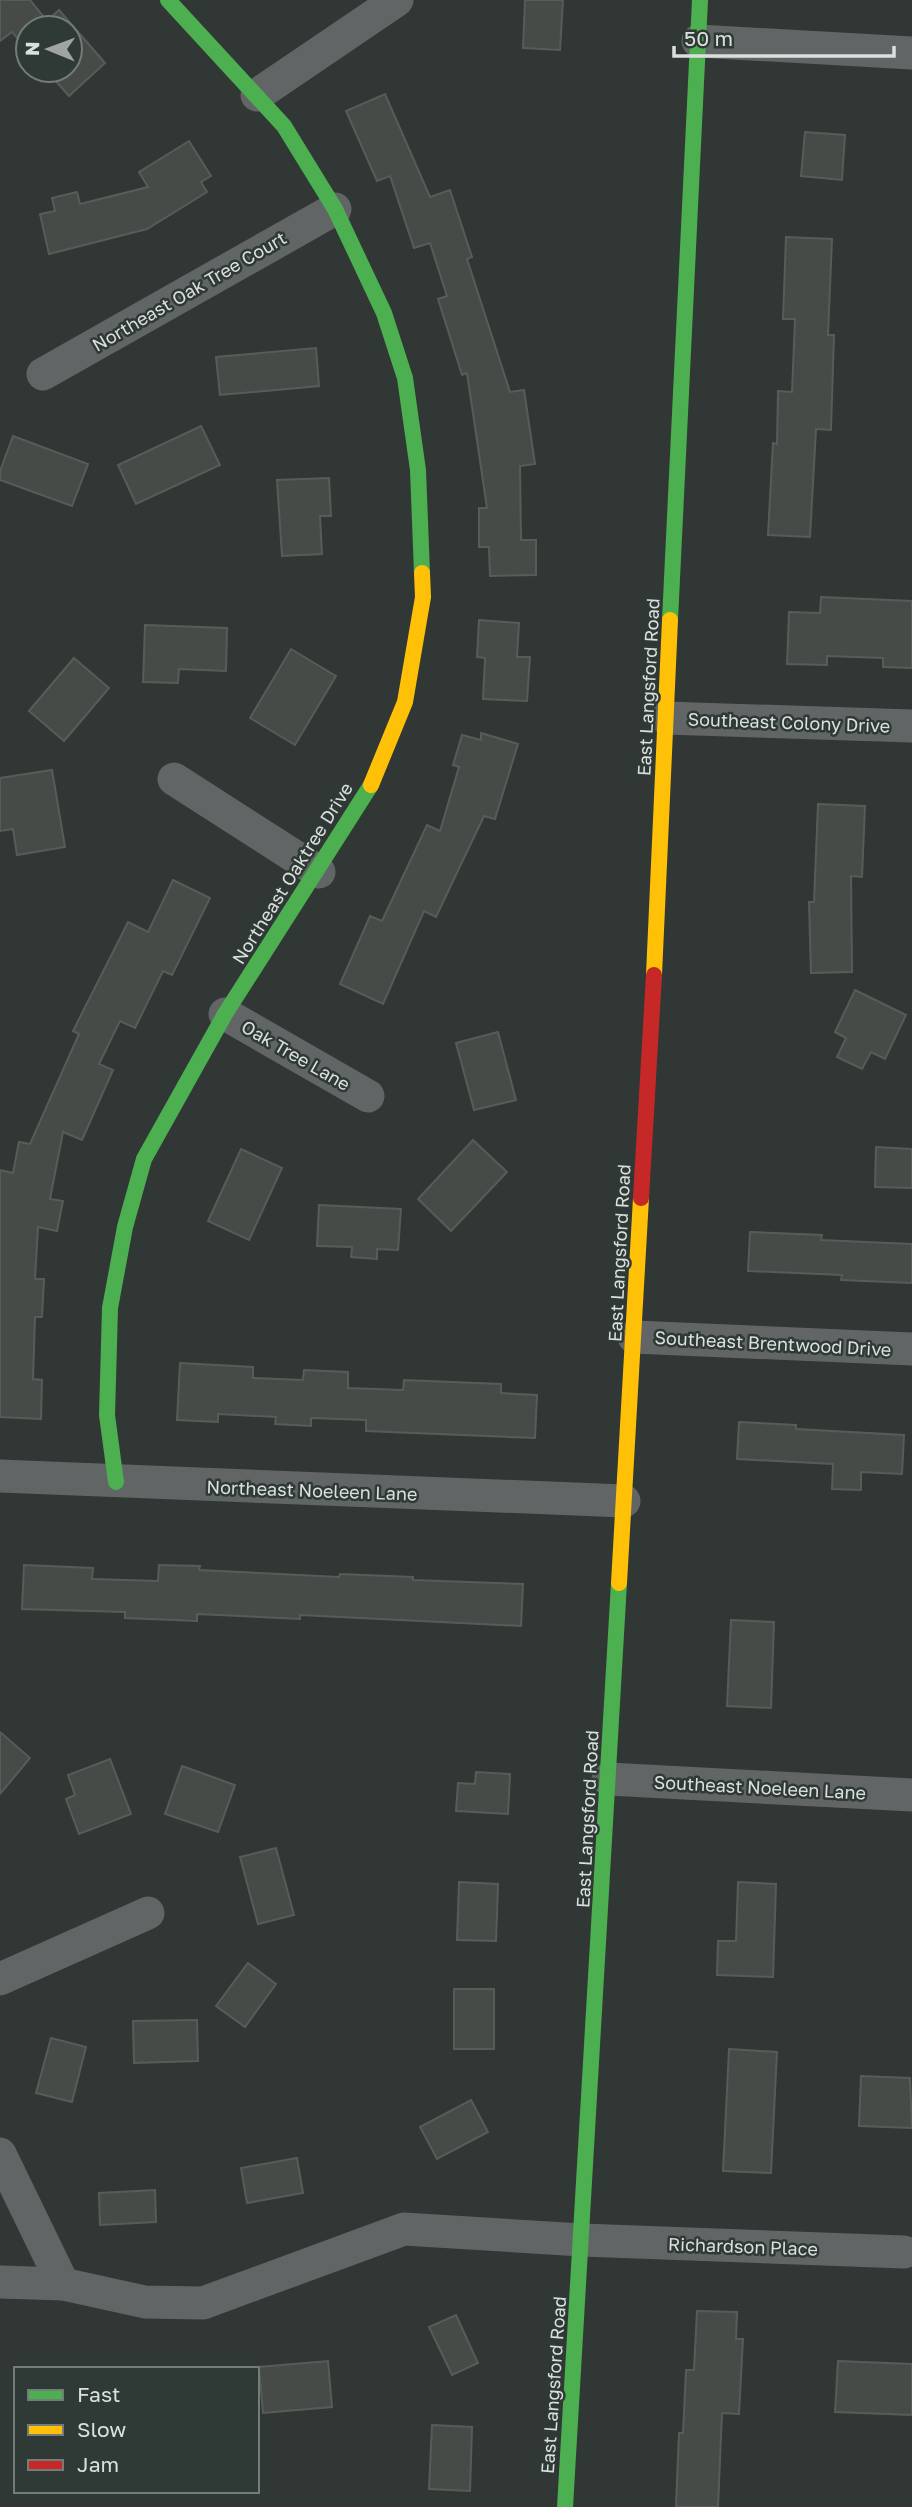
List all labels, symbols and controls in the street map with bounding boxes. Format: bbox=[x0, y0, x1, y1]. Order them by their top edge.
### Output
north arrow bbox=[14, 14, 84, 84]
scale bar bbox=[674, 14, 894, 58]
text: 50 m bbox=[684, 25, 733, 51]
text: N bbox=[20, 41, 43, 56]
street label: Northeast Oak Tree Court bbox=[88, 226, 290, 356]
street label: East Langsford Road bbox=[632, 597, 664, 777]
street label: Southeast Colony Drive bbox=[687, 707, 891, 737]
street label: Northeast Oaktree Drive bbox=[227, 778, 357, 968]
street label: Oak Tree Lane bbox=[238, 1015, 354, 1095]
street label: East Langsford Road bbox=[603, 1163, 635, 1343]
street label: Southeast Brentwood Drive bbox=[654, 1326, 892, 1360]
street label: Northeast Noeleen Lane bbox=[206, 1475, 418, 1505]
street label: East Langsford Road bbox=[571, 1729, 603, 1909]
street label: Southeast Noeleen Lane bbox=[653, 1770, 867, 1804]
street label: Richardson Place bbox=[668, 2232, 818, 2260]
street label: East Langsford Road bbox=[536, 2295, 570, 2475]
legend bbox=[14, 2367, 259, 2493]
text: Fast bbox=[77, 2381, 120, 2407]
text: Slow bbox=[77, 2416, 126, 2442]
text: Jam bbox=[77, 2451, 119, 2477]

